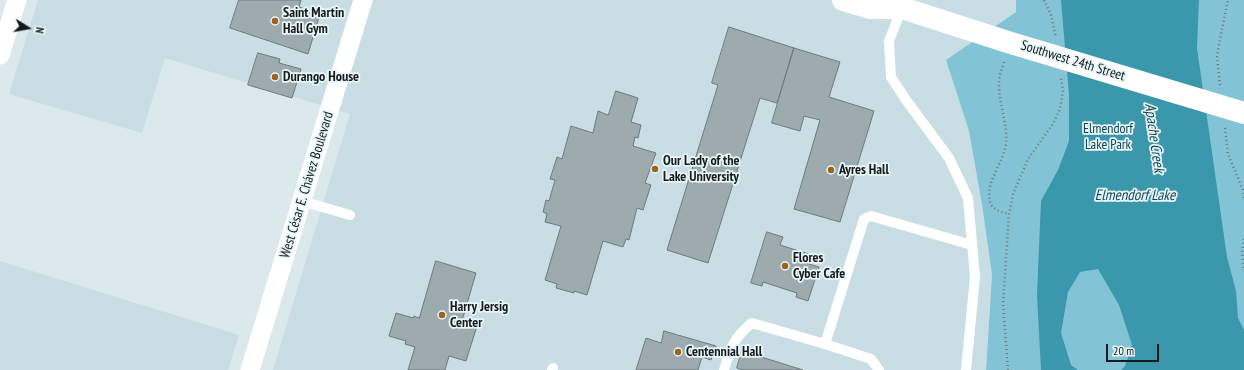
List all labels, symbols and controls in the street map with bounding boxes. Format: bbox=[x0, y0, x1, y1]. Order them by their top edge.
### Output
place label: Saint Martin Hall Gym bbox=[283, 5, 344, 38]
north arrow bbox=[8, 8, 48, 48]
marker: Saint Martin Hall Gym bbox=[270, 16, 280, 26]
text: N bbox=[32, 26, 47, 35]
street label: Southwest 24th Street bbox=[1019, 37, 1127, 85]
place label: Durango House bbox=[283, 69, 359, 85]
marker: Durango House bbox=[270, 72, 280, 82]
water label: Apache Creek bbox=[1140, 102, 1168, 174]
street label: West César E. Chávez Boulevard bbox=[277, 110, 337, 260]
park label: Elmendorf Lake Park bbox=[1083, 121, 1133, 154]
place label: Our Lady of the Lake University bbox=[663, 153, 739, 186]
place label: Ayres Hall bbox=[839, 162, 889, 178]
marker: Our Lady of the Lake University bbox=[650, 164, 660, 174]
marker: Ayres Hall bbox=[826, 165, 836, 175]
water label: Elmendorf Lake bbox=[1095, 187, 1175, 205]
place label: Flores Cyber Cafe bbox=[793, 250, 845, 282]
marker: Flores Cyber Cafe bbox=[780, 261, 790, 271]
place label: Harry Jersig Center bbox=[450, 299, 508, 332]
marker: Harry Jersig Center bbox=[437, 310, 447, 320]
scale bar bbox=[1108, 336, 1161, 362]
text: 20 m bbox=[1113, 343, 1134, 358]
place label: Centennial Hall bbox=[686, 344, 762, 360]
marker: Centennial Hall bbox=[673, 347, 683, 357]

